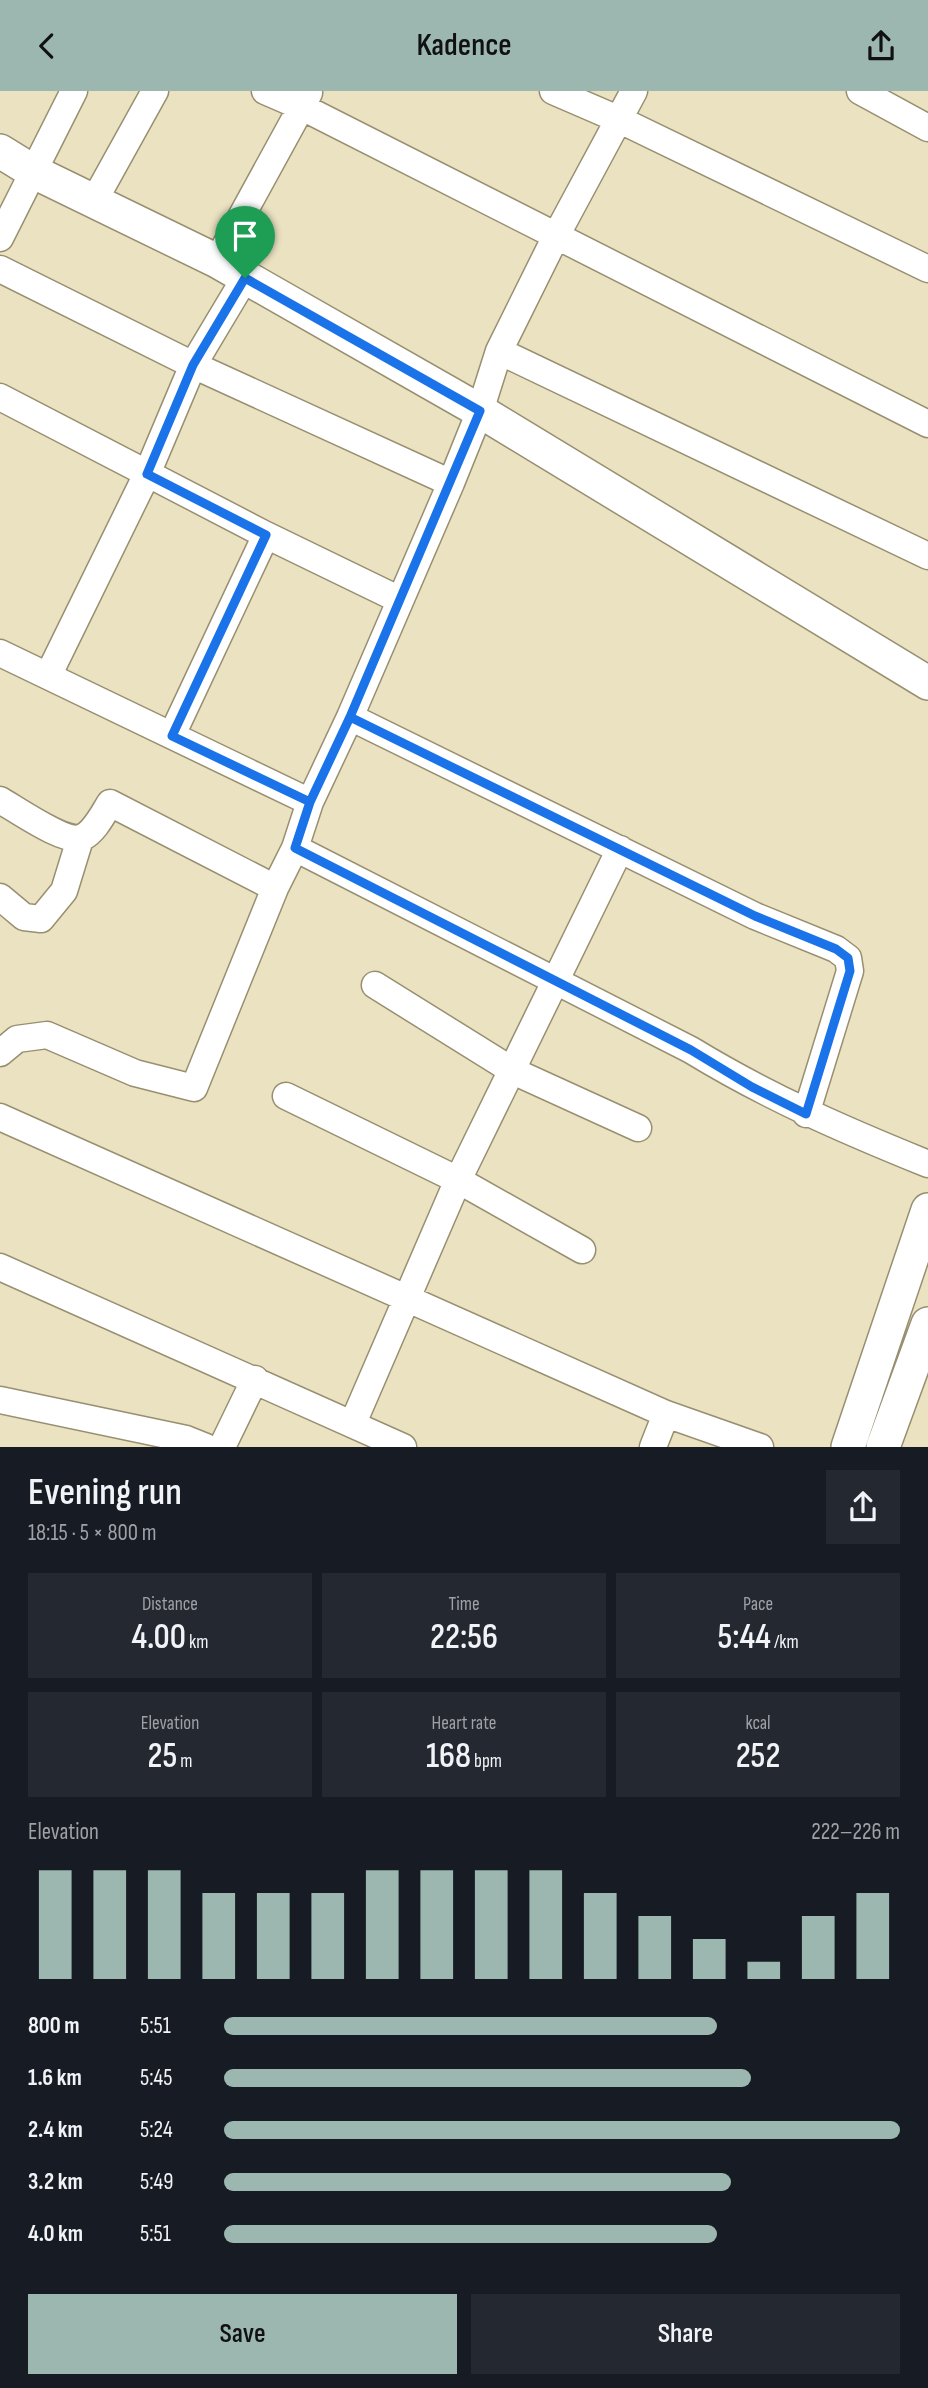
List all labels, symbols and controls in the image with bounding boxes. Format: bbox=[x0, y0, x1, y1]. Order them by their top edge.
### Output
text: Kadence bbox=[416, 26, 512, 65]
icon: back bbox=[28, 27, 66, 65]
icon: share bbox=[862, 27, 900, 65]
pin bbox=[215, 206, 275, 278]
icon: arrive bbox=[226, 217, 264, 255]
text: Evening run bbox=[28, 1470, 182, 1515]
button: share bbox=[826, 1470, 900, 1544]
text: 18:15 · 5 × 800 m bbox=[28, 1519, 156, 1547]
text: Distance bbox=[142, 1593, 198, 1616]
text: Time bbox=[448, 1593, 480, 1616]
text: Pace bbox=[743, 1593, 773, 1616]
text: 4.00 bbox=[131, 1616, 186, 1659]
text: 22:56 bbox=[430, 1616, 498, 1659]
text: 5:44 bbox=[717, 1616, 771, 1659]
text: km bbox=[186, 1631, 209, 1654]
text: /km bbox=[771, 1631, 799, 1654]
text: Elevation bbox=[141, 1712, 199, 1735]
text: Heart rate bbox=[432, 1712, 496, 1735]
text: kcal bbox=[745, 1712, 771, 1735]
text: 25 bbox=[148, 1735, 177, 1778]
text: 168 bbox=[426, 1735, 471, 1778]
text: 252 bbox=[736, 1735, 780, 1778]
text: m bbox=[177, 1750, 193, 1773]
text: bpm bbox=[471, 1750, 502, 1773]
text: Elevation bbox=[28, 1818, 99, 1846]
text: 222–226 m bbox=[811, 1818, 900, 1846]
text: 800 m bbox=[28, 2012, 80, 2040]
text: 5:51 bbox=[140, 2012, 171, 2040]
text: 1.6 km bbox=[28, 2064, 82, 2092]
text: 5:45 bbox=[140, 2064, 172, 2092]
text: 2.4 km bbox=[28, 2116, 83, 2144]
text: 5:24 bbox=[140, 2116, 173, 2144]
text: 3.2 km bbox=[28, 2168, 83, 2196]
text: 5:49 bbox=[140, 2168, 173, 2196]
text: 4.0 km bbox=[28, 2220, 83, 2248]
text: 5:51 bbox=[140, 2220, 171, 2248]
button: Save bbox=[28, 2294, 457, 2374]
button: Share bbox=[471, 2294, 900, 2374]

